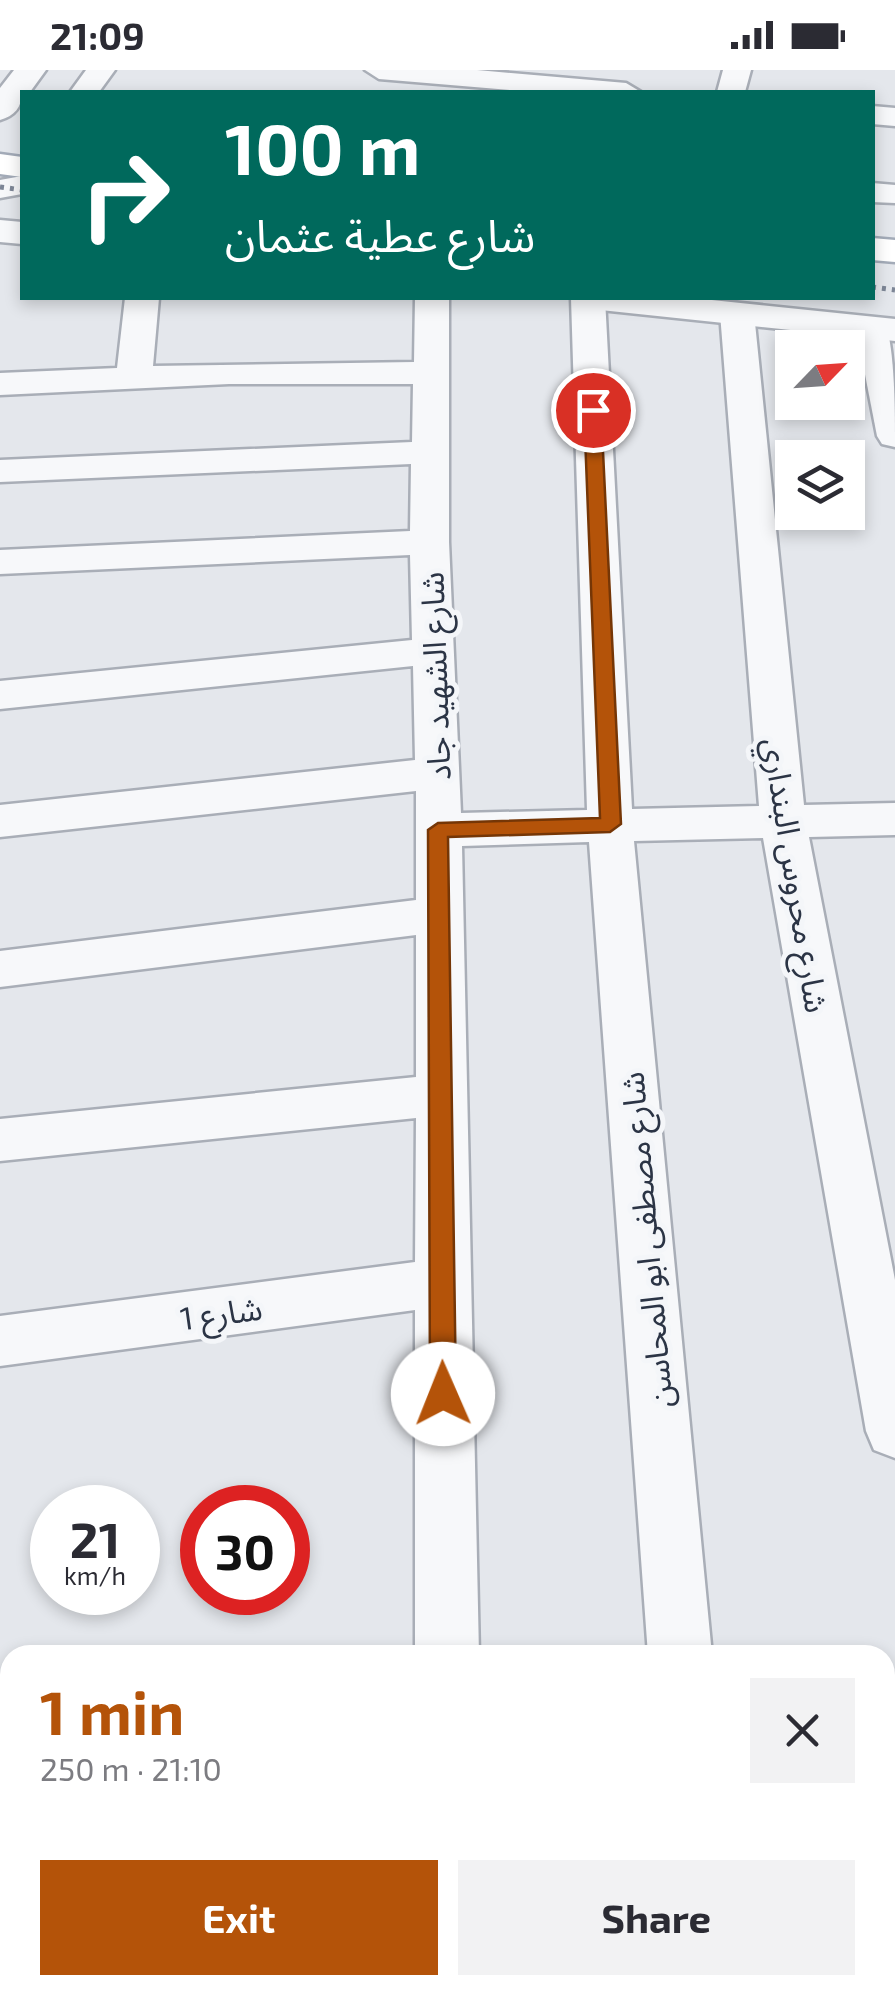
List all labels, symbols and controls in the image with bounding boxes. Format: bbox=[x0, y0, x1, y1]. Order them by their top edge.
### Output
text: 21:09 bbox=[50, 12, 145, 58]
text: 100 m bbox=[225, 105, 420, 189]
icon: right bbox=[60, 130, 190, 260]
text: شارع عطية عثمان bbox=[225, 207, 535, 261]
north arrow bbox=[775, 330, 865, 420]
map controls bbox=[775, 330, 865, 530]
pin bbox=[551, 368, 636, 453]
icon: arrive bbox=[566, 383, 621, 438]
button: layers bbox=[775, 440, 865, 530]
street label: شارع الشهيد جاد bbox=[411, 571, 464, 781]
street label: شارع محروس البنداري bbox=[749, 735, 838, 1016]
street label: شارع مصطفى ابو المحاسن bbox=[611, 1070, 686, 1409]
street label: شارع 1 bbox=[178, 1287, 265, 1343]
position arrow bbox=[391, 1342, 495, 1446]
speed limit sign: 30 bbox=[180, 1485, 310, 1615]
text: 21 bbox=[70, 1508, 120, 1568]
text: km/h bbox=[64, 1560, 126, 1590]
text: 1 min bbox=[40, 1675, 184, 1747]
button: close bbox=[750, 1678, 855, 1783]
text: 250 m · 21:10 bbox=[40, 1749, 222, 1787]
button: Exit bbox=[40, 1860, 438, 1975]
button: Share bbox=[458, 1860, 855, 1975]

